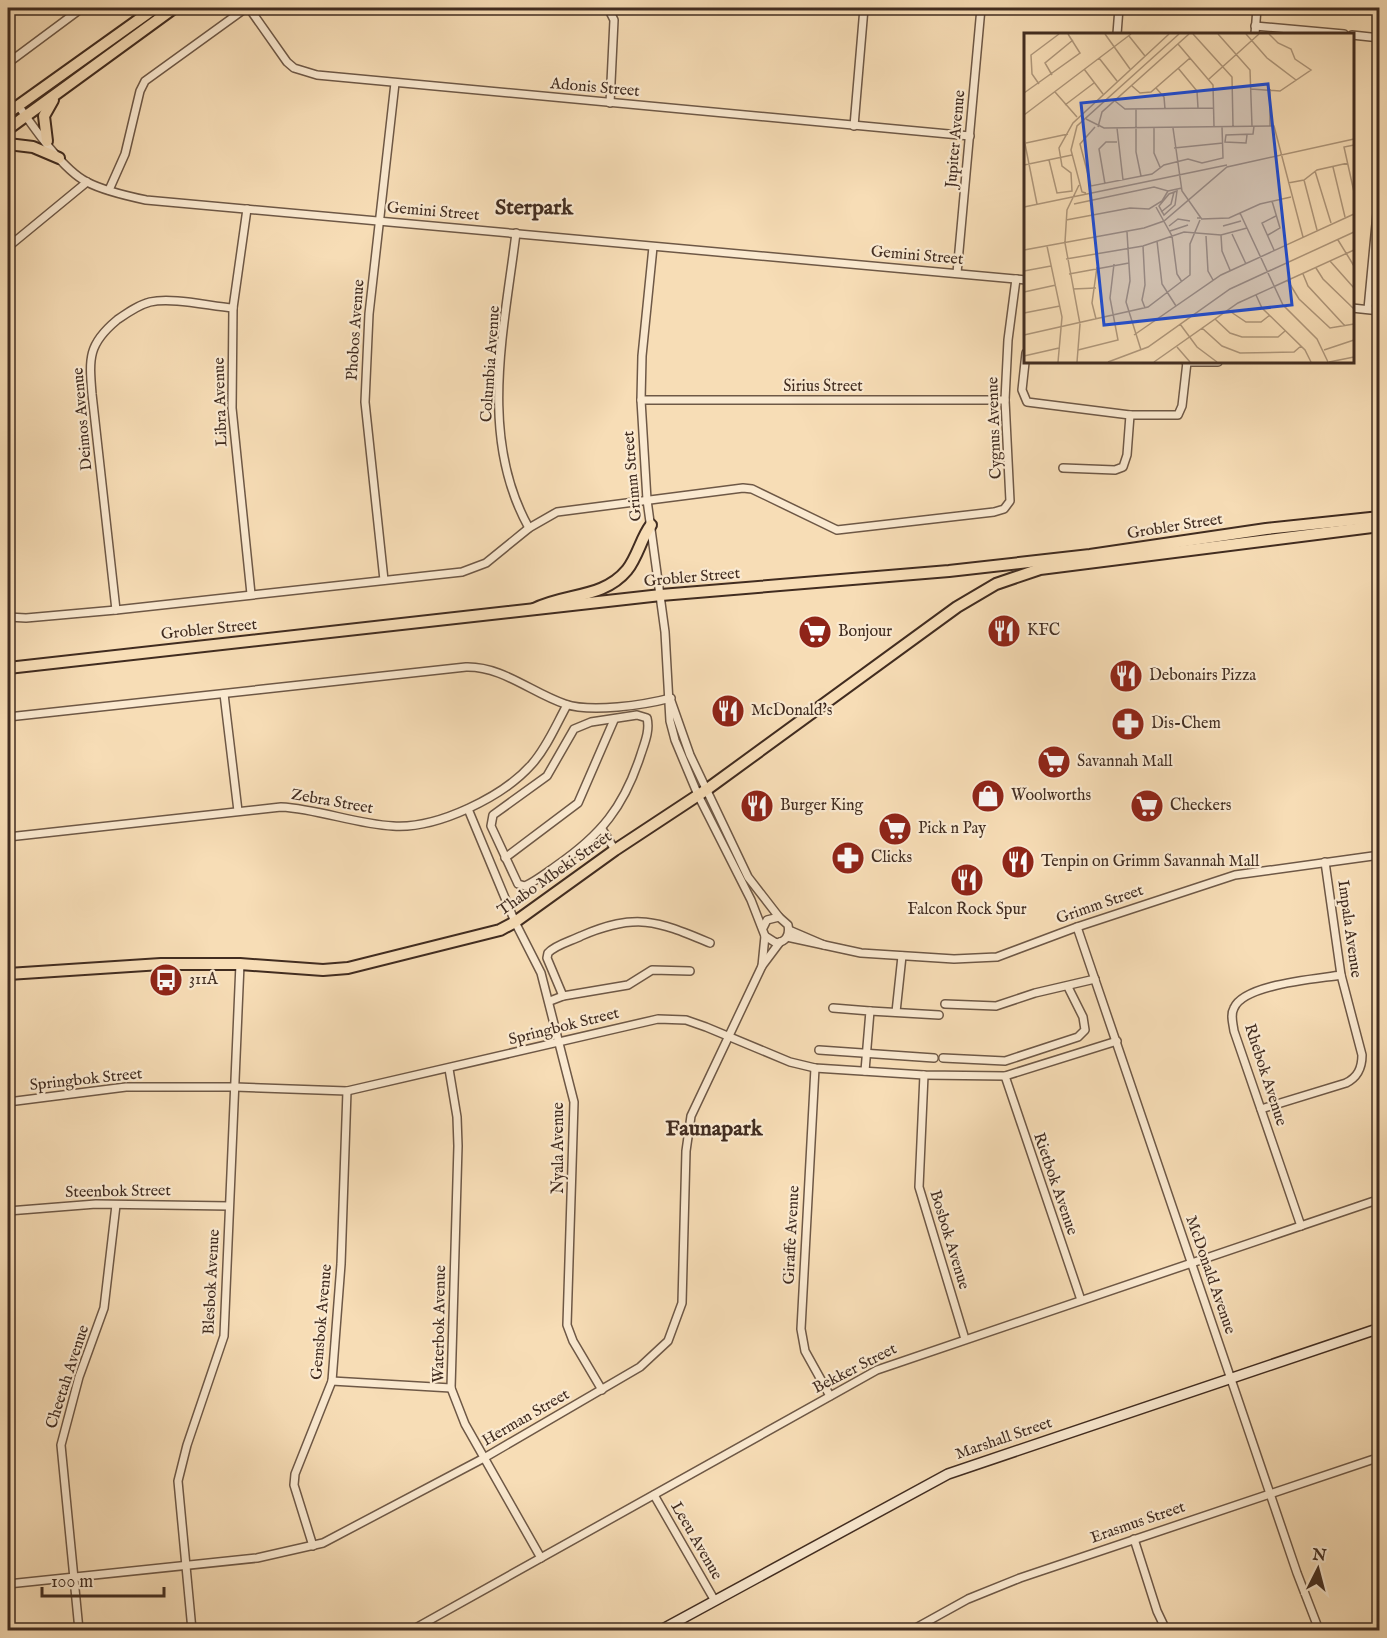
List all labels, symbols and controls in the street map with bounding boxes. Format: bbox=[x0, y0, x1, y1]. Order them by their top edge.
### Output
inset map bbox=[1024, 33, 1354, 363]
street label: Adonis Street bbox=[549, 74, 641, 102]
street label: Jupiter Avenue bbox=[942, 89, 970, 191]
district label: Sterpark bbox=[495, 194, 574, 222]
street label: Gemini Street bbox=[386, 198, 481, 226]
street label: Gemini Street bbox=[870, 242, 965, 270]
street label: Phobos Avenue bbox=[342, 279, 370, 381]
street label: Columbia Avenue bbox=[477, 305, 505, 423]
street label: Libra Avenue bbox=[209, 357, 233, 447]
street label: Deimos Avenue bbox=[69, 367, 97, 471]
street label: Cygnus Avenue bbox=[983, 376, 1007, 480]
street label: Sirius Street bbox=[783, 377, 863, 397]
street label: Grimm Street bbox=[619, 429, 647, 522]
street label: Grobler Street bbox=[1126, 509, 1225, 544]
street label: Grobler Street bbox=[643, 564, 741, 592]
restaurant icon: KFC bbox=[986, 613, 1022, 649]
supermarket icon: Bonjour bbox=[797, 614, 833, 650]
street label: Grobler Street bbox=[160, 615, 259, 645]
place label: KFC bbox=[1027, 621, 1060, 641]
place label: Bonjour bbox=[838, 622, 892, 642]
restaurant icon: Debonairs Pizza bbox=[1108, 658, 1144, 694]
place label: Debonairs Pizza bbox=[1149, 666, 1256, 686]
restaurant icon: McDonald's bbox=[710, 693, 746, 729]
place label: McDonald's bbox=[751, 701, 833, 721]
pharmacy icon: Dis-Chem bbox=[1110, 706, 1146, 742]
place label: Dis-Chem bbox=[1151, 714, 1221, 734]
supermarket icon: Savannah Mall bbox=[1036, 744, 1072, 780]
place label: Savannah Mall bbox=[1077, 752, 1173, 772]
shop icon: Woolworths bbox=[970, 778, 1006, 814]
street label: Zebra Street bbox=[289, 785, 375, 819]
place label: Woolworths bbox=[1011, 786, 1092, 806]
restaurant icon: Burger King bbox=[739, 788, 775, 824]
supermarket icon: Checkers bbox=[1129, 788, 1165, 824]
place label: Burger King bbox=[780, 796, 864, 816]
place label: Checkers bbox=[1170, 796, 1232, 816]
supermarket icon: Pick n Pay bbox=[877, 811, 913, 847]
place label: Pick n Pay bbox=[918, 819, 986, 839]
street label: Thabo Mbeki Street bbox=[494, 827, 616, 921]
pharmacy icon: Clicks bbox=[830, 840, 866, 876]
restaurant icon: Tenpin on Grimm Savannah Mall bbox=[1000, 844, 1036, 880]
place label: Clicks bbox=[871, 848, 912, 868]
place label: Tenpin on Grimm Savannah Mall bbox=[1041, 852, 1260, 872]
restaurant icon: Falcon Rock Spur bbox=[949, 862, 985, 898]
street label: Impala Avenue bbox=[1332, 879, 1366, 979]
street label: Grimm Street bbox=[1054, 881, 1147, 929]
place label: Falcon Rock Spur bbox=[907, 900, 1027, 920]
bus stop icon: 311A bbox=[148, 962, 184, 998]
place label: 311A bbox=[189, 970, 219, 990]
street label: Springbok Street bbox=[507, 1003, 622, 1050]
street label: Rhebok Avenue bbox=[1239, 1022, 1291, 1128]
street label: Springbok Street bbox=[29, 1064, 144, 1096]
street label: Nyala Avenue bbox=[549, 1102, 569, 1194]
district label: Faunapark bbox=[666, 1115, 764, 1143]
street label: Rietbok Avenue bbox=[1028, 1130, 1082, 1238]
street label: Steenbok Street bbox=[65, 1181, 172, 1203]
street label: Giraffe Avenue bbox=[779, 1185, 805, 1285]
street label: Bosbok Avenue bbox=[924, 1188, 974, 1292]
street label: McDonald Avenue bbox=[1180, 1213, 1240, 1337]
street label: Blesbok Avenue bbox=[199, 1229, 225, 1335]
street label: Gemsbok Avenue bbox=[307, 1263, 337, 1381]
street label: Waterbok Avenue bbox=[429, 1265, 451, 1383]
street label: Cheetah Avenue bbox=[42, 1323, 94, 1431]
street label: Bekker Street bbox=[810, 1339, 901, 1399]
street label: Herman Street bbox=[479, 1385, 574, 1451]
street label: Marshall Street bbox=[953, 1413, 1055, 1465]
street label: Erasmus Street bbox=[1088, 1497, 1188, 1549]
street label: Leeu Avenue bbox=[666, 1498, 726, 1584]
north arrow bbox=[1288, 1539, 1348, 1599]
text: N bbox=[1310, 1545, 1327, 1567]
scale bar bbox=[42, 1560, 164, 1598]
text: 100 m bbox=[51, 1571, 93, 1594]

